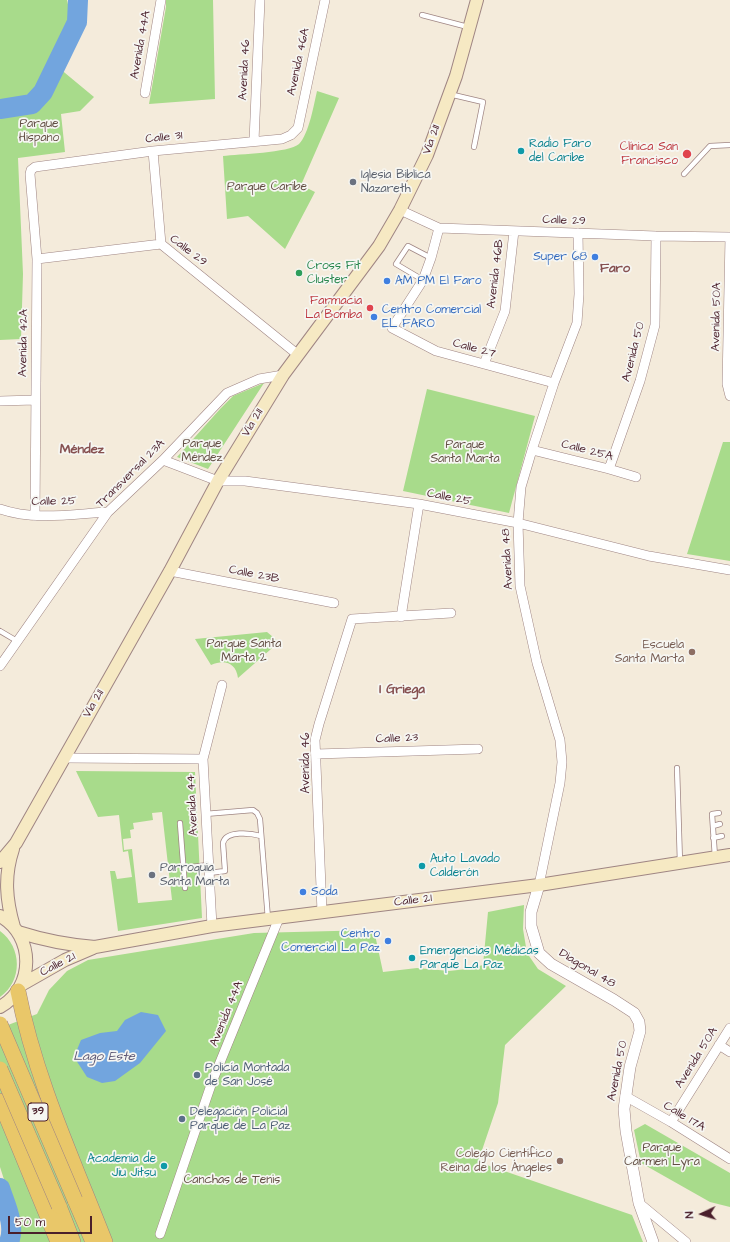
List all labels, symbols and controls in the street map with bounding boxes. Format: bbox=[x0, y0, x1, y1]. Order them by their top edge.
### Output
street label: Avenida 44A bbox=[128, 10, 154, 80]
street label: Avenida 46A bbox=[285, 27, 313, 97]
street label: Avenida 46 bbox=[236, 39, 254, 101]
park label: Parque Hispano bbox=[19, 117, 59, 145]
street label: Vía 211 bbox=[420, 123, 444, 157]
street label: Calle 31 bbox=[145, 129, 183, 147]
place label: Radio Faro del Caribe bbox=[529, 137, 591, 165]
place label: Clínica San Francisco bbox=[620, 140, 678, 168]
marker: Radio Faro del Caribe bbox=[516, 146, 526, 156]
marker: Clínica San Francisco bbox=[681, 148, 693, 160]
place label: Iglesia Biblica Nazareth bbox=[361, 168, 431, 196]
marker: Iglesia Biblica Nazareth bbox=[348, 177, 358, 187]
park label: Parque Caribe bbox=[227, 180, 307, 194]
street label: Calle 29 bbox=[542, 213, 586, 229]
street label: Calle 29 bbox=[166, 232, 210, 270]
street label: Avenida 46B bbox=[485, 239, 507, 309]
place label: Super 68 bbox=[533, 250, 587, 264]
marker: Super 68 bbox=[590, 252, 600, 262]
place label: Cross Fit Cluster bbox=[307, 259, 361, 287]
district label: Faro bbox=[600, 261, 630, 277]
marker: Cross Fit Cluster bbox=[294, 268, 304, 278]
place label: AM PM El Faro bbox=[395, 274, 481, 288]
marker: AM PM El Faro bbox=[382, 276, 392, 286]
street label: Avenida 50A bbox=[709, 282, 725, 352]
place label: Farmacia La Bomba bbox=[305, 294, 362, 322]
marker: Farmacia La Bomba bbox=[365, 303, 375, 313]
place label: Centro Comercial EL FARO bbox=[382, 303, 481, 331]
street label: Avenida 42A bbox=[16, 309, 32, 377]
marker: Centro Comercial EL FARO bbox=[369, 312, 379, 322]
street label: Avenida 50 bbox=[620, 320, 648, 384]
street label: Calle 27 bbox=[451, 336, 497, 362]
street label: Vía 211 bbox=[239, 406, 267, 440]
street label: Transversal 23A bbox=[94, 437, 168, 511]
park label: Parque Méndez bbox=[181, 437, 223, 465]
park label: Parque Santa Marta bbox=[430, 438, 500, 466]
street label: Calle 25A bbox=[560, 438, 614, 464]
district label: Méndez bbox=[60, 442, 104, 458]
street label: Calle 25 bbox=[426, 487, 472, 509]
street label: Calle 25 bbox=[31, 494, 77, 510]
street label: Avenida 48 bbox=[499, 528, 517, 590]
street label: Calle 23B bbox=[228, 563, 280, 587]
park label: Parque Santa Marta 2 bbox=[207, 637, 281, 665]
place label: Escuela Santa Marta bbox=[615, 638, 684, 666]
marker: Escuela Santa Marta bbox=[687, 647, 697, 657]
district label: I Griega bbox=[379, 682, 425, 698]
street label: Vía 211 bbox=[80, 687, 108, 721]
street label: Calle 23 bbox=[375, 731, 419, 747]
street label: Avenida 46 bbox=[299, 733, 313, 793]
street label: Avenida 44 bbox=[184, 774, 202, 836]
place label: Auto Lavado Calderón bbox=[430, 852, 500, 880]
place label: Parroquia Santa Marta bbox=[160, 861, 229, 889]
marker: Auto Lavado Calderón bbox=[417, 861, 427, 871]
marker: Parroquia Santa Marta bbox=[147, 870, 157, 880]
place label: Soda bbox=[311, 885, 338, 899]
marker: Soda bbox=[298, 887, 308, 897]
street label: Calle 21 bbox=[393, 892, 433, 910]
place label: Centro Comercial La Paz bbox=[281, 927, 380, 955]
marker: Centro Comercial La Paz bbox=[383, 936, 393, 946]
place label: Emergencias Médicas Parque La Paz bbox=[420, 944, 539, 972]
street label: Diagonal 48 bbox=[556, 947, 618, 991]
street label: Calle 21 bbox=[38, 950, 78, 980]
marker: Emergencias Médicas Parque La Paz bbox=[407, 953, 417, 963]
street label: Avenida 44A bbox=[207, 979, 247, 1049]
street label: Avenida 50A bbox=[673, 1025, 721, 1091]
street label: Avenida 50 bbox=[605, 1040, 631, 1102]
water label: Lago Este bbox=[73, 1049, 135, 1065]
place label: Policía Montada de San José bbox=[205, 1061, 289, 1089]
marker: Policía Montada de San José bbox=[192, 1070, 202, 1080]
street label: Calle 17A bbox=[660, 1099, 708, 1135]
road number: 39 bbox=[28, 1103, 48, 1121]
place label: Delegación Policial Parque de La Paz bbox=[190, 1105, 290, 1133]
marker: Delegación Policial Parque de La Paz bbox=[177, 1114, 187, 1124]
park label: Parque Carmen Lyra bbox=[624, 1141, 700, 1169]
place label: Colegio Científico Reina de los Ángeles bbox=[441, 1147, 552, 1175]
place label: Academia de Jiu Jitsu bbox=[87, 1152, 156, 1180]
marker: Colegio Científico Reina de los Ángeles bbox=[555, 1156, 565, 1166]
marker: Academia de Jiu Jitsu bbox=[159, 1161, 169, 1171]
park label: Canchas de Tenis bbox=[184, 1173, 280, 1187]
north arrow bbox=[682, 1194, 722, 1234]
scale bar bbox=[10, 1208, 94, 1234]
text: N bbox=[682, 1211, 697, 1219]
text: 50 m bbox=[15, 1214, 45, 1231]

